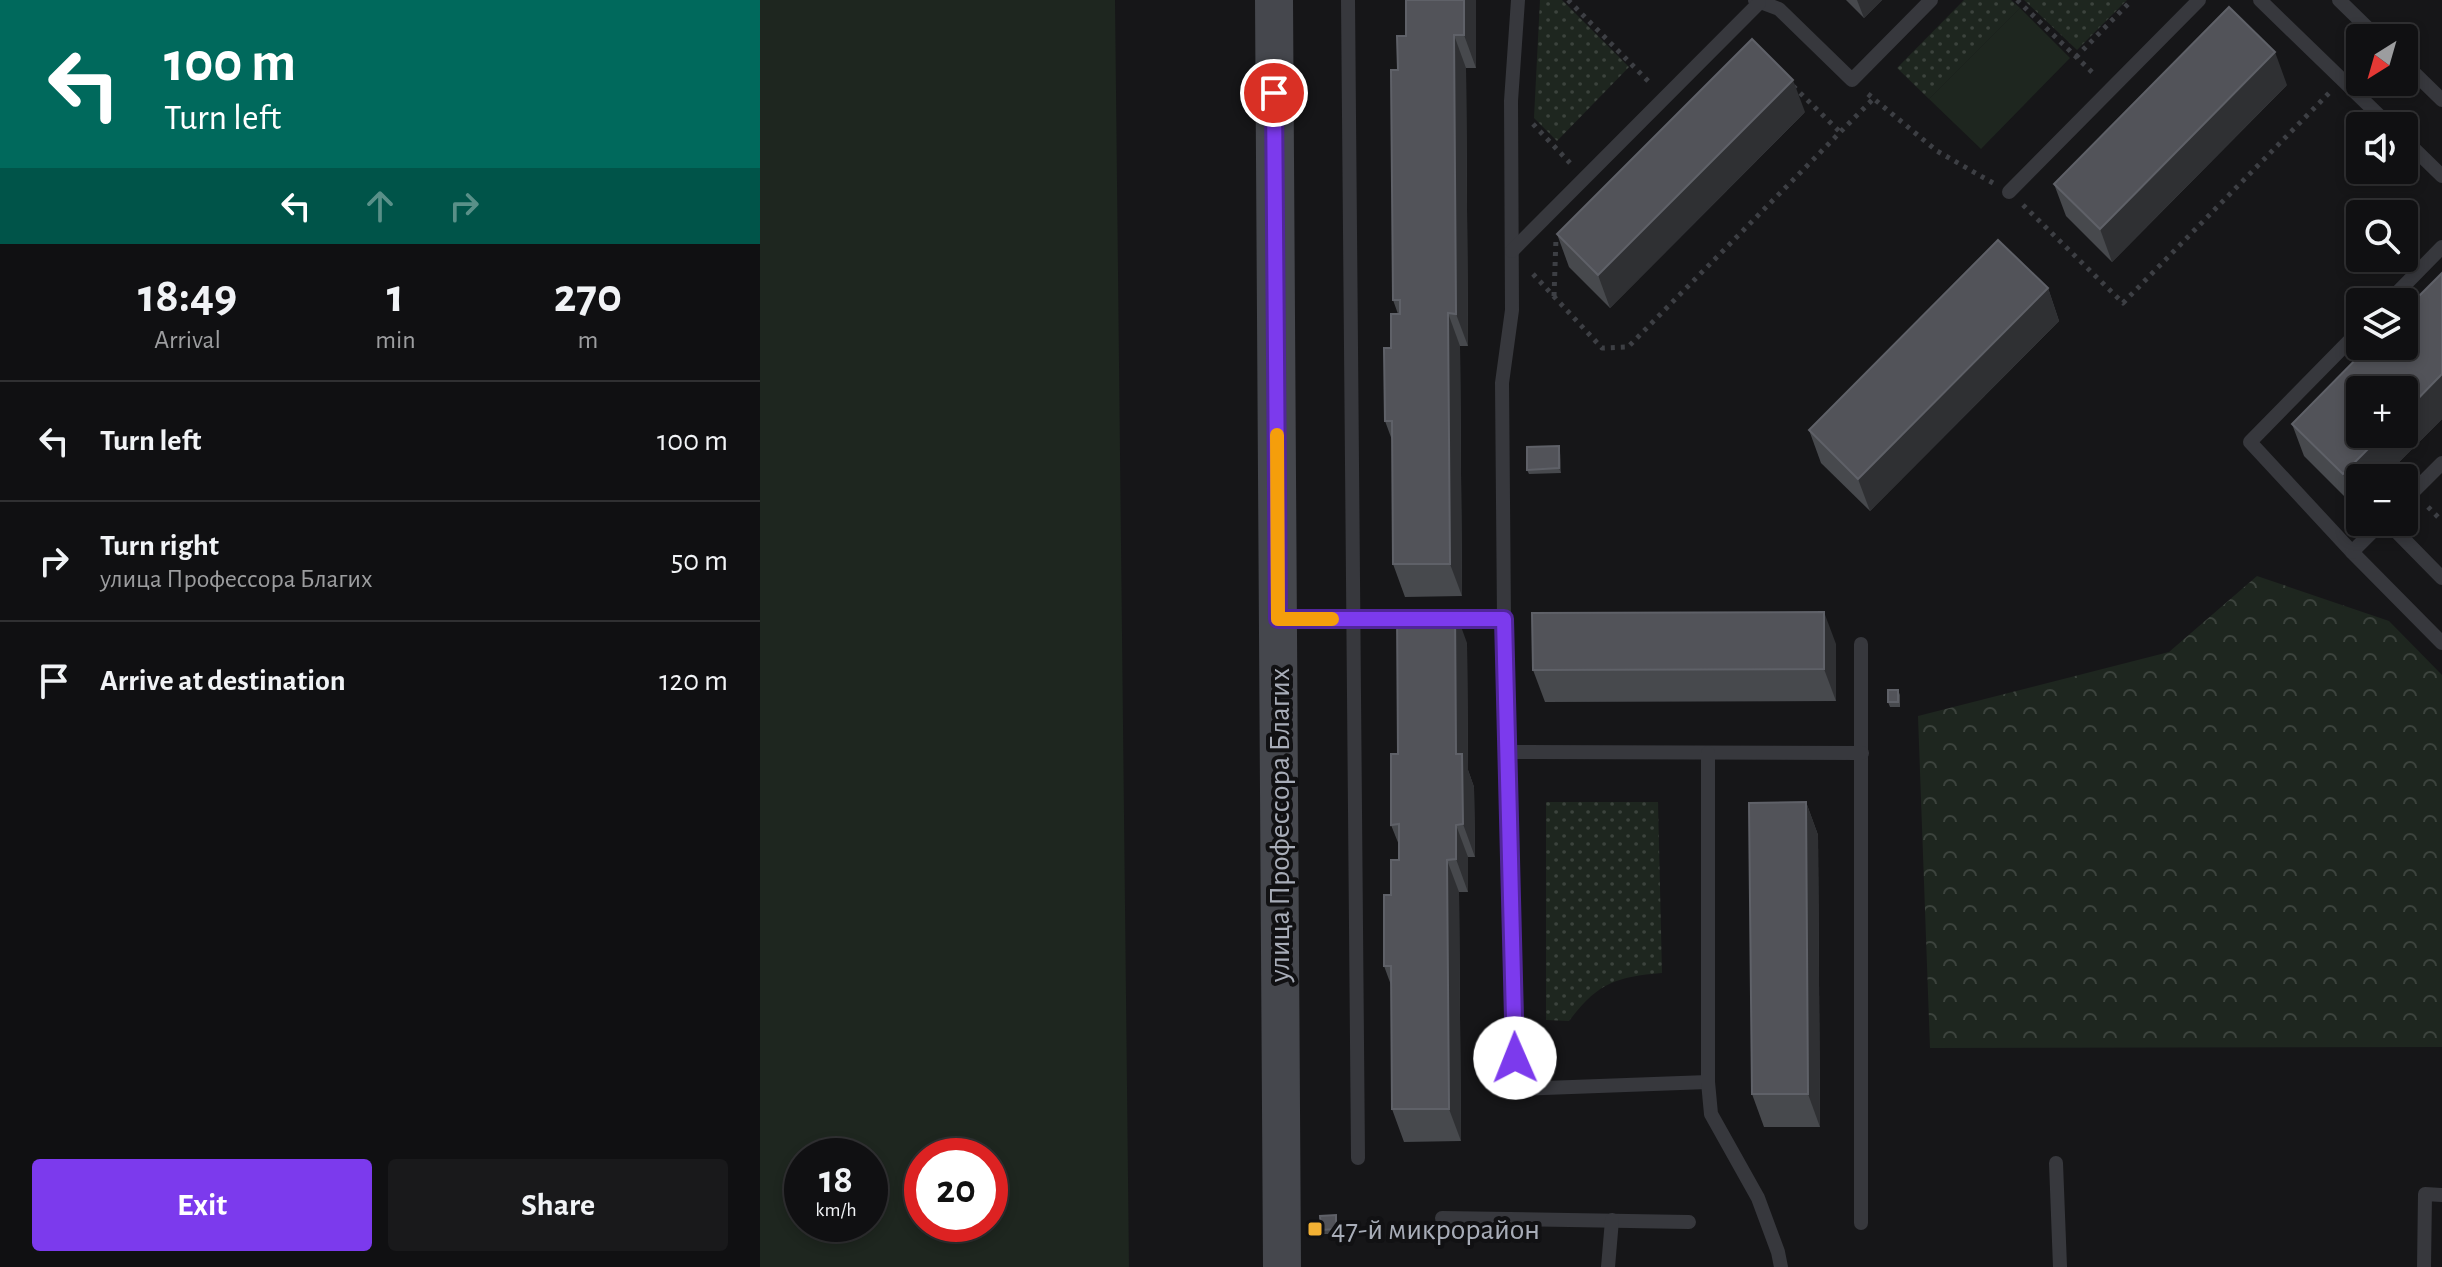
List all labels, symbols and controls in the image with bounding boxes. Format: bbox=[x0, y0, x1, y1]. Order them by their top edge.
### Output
north arrow bbox=[2346, 24, 2418, 96]
map controls bbox=[2346, 24, 2418, 536]
icon: left bbox=[32, 32, 136, 136]
text: 100 m bbox=[164, 35, 296, 91]
pin bbox=[1240, 59, 1308, 127]
icon: arrive bbox=[1252, 71, 1296, 115]
text: Turn left bbox=[164, 100, 281, 136]
button: sound bbox=[2346, 112, 2418, 184]
icon: left bbox=[274, 184, 318, 228]
icon: ahead bbox=[358, 184, 402, 228]
icon: right bbox=[442, 184, 486, 228]
button: search bbox=[2346, 200, 2418, 272]
text: 18:49 bbox=[138, 273, 237, 321]
text: 1 bbox=[387, 273, 404, 321]
text: 270 bbox=[554, 273, 622, 321]
button: layers bbox=[2346, 288, 2418, 360]
text: Arrival bbox=[154, 327, 221, 353]
text: min bbox=[375, 327, 416, 353]
text: m bbox=[577, 327, 598, 353]
button: + bbox=[2346, 376, 2418, 448]
icon: left bbox=[32, 419, 76, 463]
text: Turn left bbox=[100, 426, 201, 456]
text: 100 m bbox=[657, 426, 728, 456]
button: − bbox=[2346, 464, 2418, 536]
text: Turn right bbox=[100, 531, 219, 561]
icon: right bbox=[32, 539, 76, 583]
text: 50 m bbox=[671, 546, 728, 576]
text: улица Профессора Благих bbox=[100, 566, 372, 592]
icon: arrive bbox=[32, 659, 76, 703]
text: Arrive at destination bbox=[100, 666, 346, 696]
text: 120 m bbox=[659, 666, 728, 696]
street label: улица Профессора Благих bbox=[1265, 668, 1295, 983]
position arrow bbox=[1473, 1016, 1557, 1100]
speed limit sign: 20 bbox=[904, 1138, 1008, 1242]
button: Exit bbox=[32, 1159, 372, 1251]
button: Share bbox=[388, 1159, 728, 1251]
text: 18 bbox=[819, 1160, 853, 1200]
text: km/h bbox=[815, 1200, 857, 1220]
place label: 47-й микрорайон bbox=[1331, 1215, 1540, 1245]
marker: 47-й микрорайон bbox=[1306, 1220, 1324, 1238]

